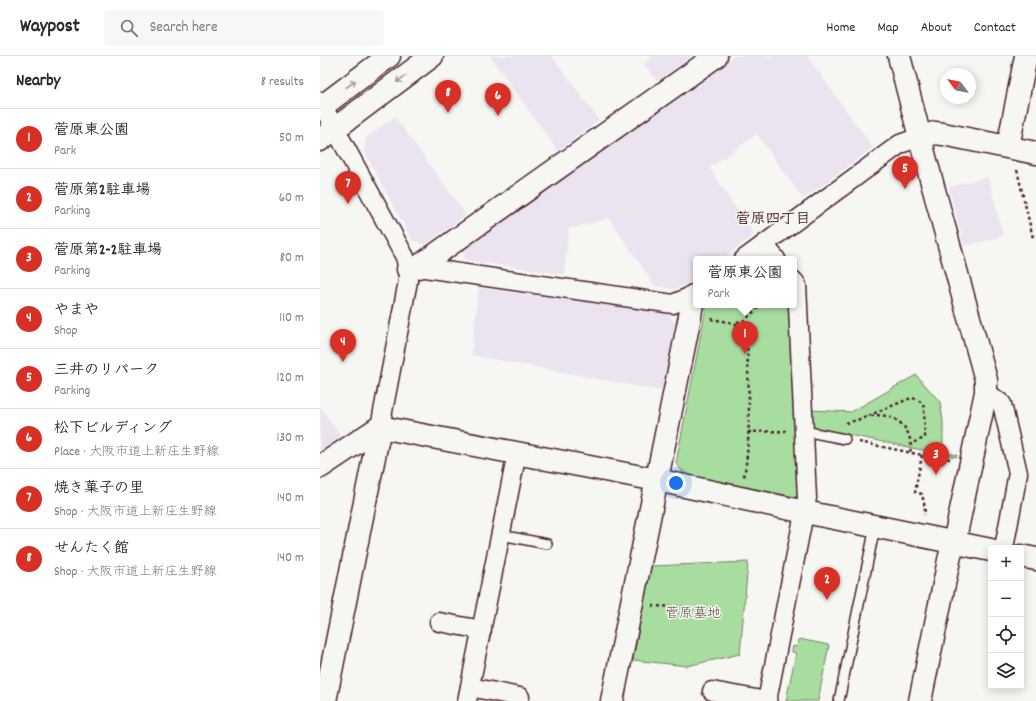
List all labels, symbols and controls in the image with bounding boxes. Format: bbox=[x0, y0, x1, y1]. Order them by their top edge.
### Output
search box bbox=[104, 10, 384, 46]
text: Waypost bbox=[20, 14, 80, 41]
icon: search bbox=[118, 17, 140, 39]
text: Search here bbox=[150, 17, 218, 39]
text: Home bbox=[826, 18, 855, 38]
text: Map bbox=[877, 18, 899, 38]
text: About bbox=[921, 18, 952, 38]
text: Contact bbox=[974, 18, 1016, 38]
north arrow bbox=[940, 68, 976, 104]
text: Nearby bbox=[16, 70, 60, 94]
text: 8 results bbox=[261, 73, 304, 92]
one-way arrow bbox=[395, 75, 406, 84]
one-way arrow bbox=[346, 80, 357, 89]
pin: 8 bbox=[435, 80, 461, 113]
pin: 6 bbox=[485, 83, 511, 116]
text: 菅原東公園 bbox=[54, 120, 129, 142]
text: 1 bbox=[28, 129, 30, 148]
text: 50 m bbox=[279, 129, 304, 148]
text: Park bbox=[54, 142, 76, 161]
pin: 5 bbox=[892, 156, 918, 189]
pin: 7 bbox=[335, 171, 361, 204]
text: 菅原第2駐車場 bbox=[54, 180, 151, 202]
text: 2 bbox=[26, 189, 32, 208]
text: 60 m bbox=[279, 189, 304, 208]
text: Parking bbox=[54, 202, 90, 221]
district label: 菅原四丁目 bbox=[735, 209, 811, 231]
text: 菅原第2-2駐車場 bbox=[54, 240, 162, 262]
text: 3 bbox=[26, 249, 32, 268]
text: 80 m bbox=[280, 249, 304, 268]
popup bbox=[693, 256, 797, 308]
text: Parking bbox=[54, 262, 90, 281]
text: 菅原東公園 bbox=[707, 263, 783, 285]
text: Park bbox=[707, 285, 730, 304]
text: やまや bbox=[54, 300, 99, 322]
text: 4 bbox=[26, 309, 32, 328]
text: 110 m bbox=[279, 309, 304, 328]
pin: 1 bbox=[732, 321, 758, 354]
text: Shop bbox=[54, 322, 77, 341]
pin: 4 bbox=[330, 329, 356, 362]
text: 三井のリパーク bbox=[54, 360, 159, 382]
text: 5 bbox=[26, 369, 32, 388]
text: 120 m bbox=[276, 369, 304, 388]
text: Parking bbox=[54, 382, 90, 401]
text: 松下ビルディング bbox=[54, 418, 172, 440]
text: 6 bbox=[26, 429, 32, 448]
text: 130 m bbox=[276, 429, 304, 448]
pin: 3 bbox=[923, 442, 949, 475]
text: Place · 大阪市道上新庄生野線 bbox=[54, 443, 219, 462]
your location bbox=[666, 473, 686, 493]
text: 焼き菓子の里 bbox=[54, 478, 144, 500]
text: 7 bbox=[27, 489, 31, 508]
text: 140 m bbox=[277, 489, 304, 508]
text: Shop · 大阪市道上新庄生野線 bbox=[54, 503, 216, 522]
text: せんたく館 bbox=[54, 538, 129, 560]
map controls bbox=[988, 545, 1024, 689]
button: + bbox=[988, 545, 1024, 581]
text: 8 bbox=[26, 549, 32, 568]
text: 140 m bbox=[277, 549, 304, 568]
text: Shop · 大阪市道上新庄生野線 bbox=[54, 563, 216, 582]
pin: 2 bbox=[814, 567, 840, 600]
button: − bbox=[988, 581, 1024, 617]
park label: 菅原墓地 bbox=[665, 604, 721, 624]
button: locate bbox=[988, 617, 1024, 653]
button: layers bbox=[988, 653, 1024, 689]

